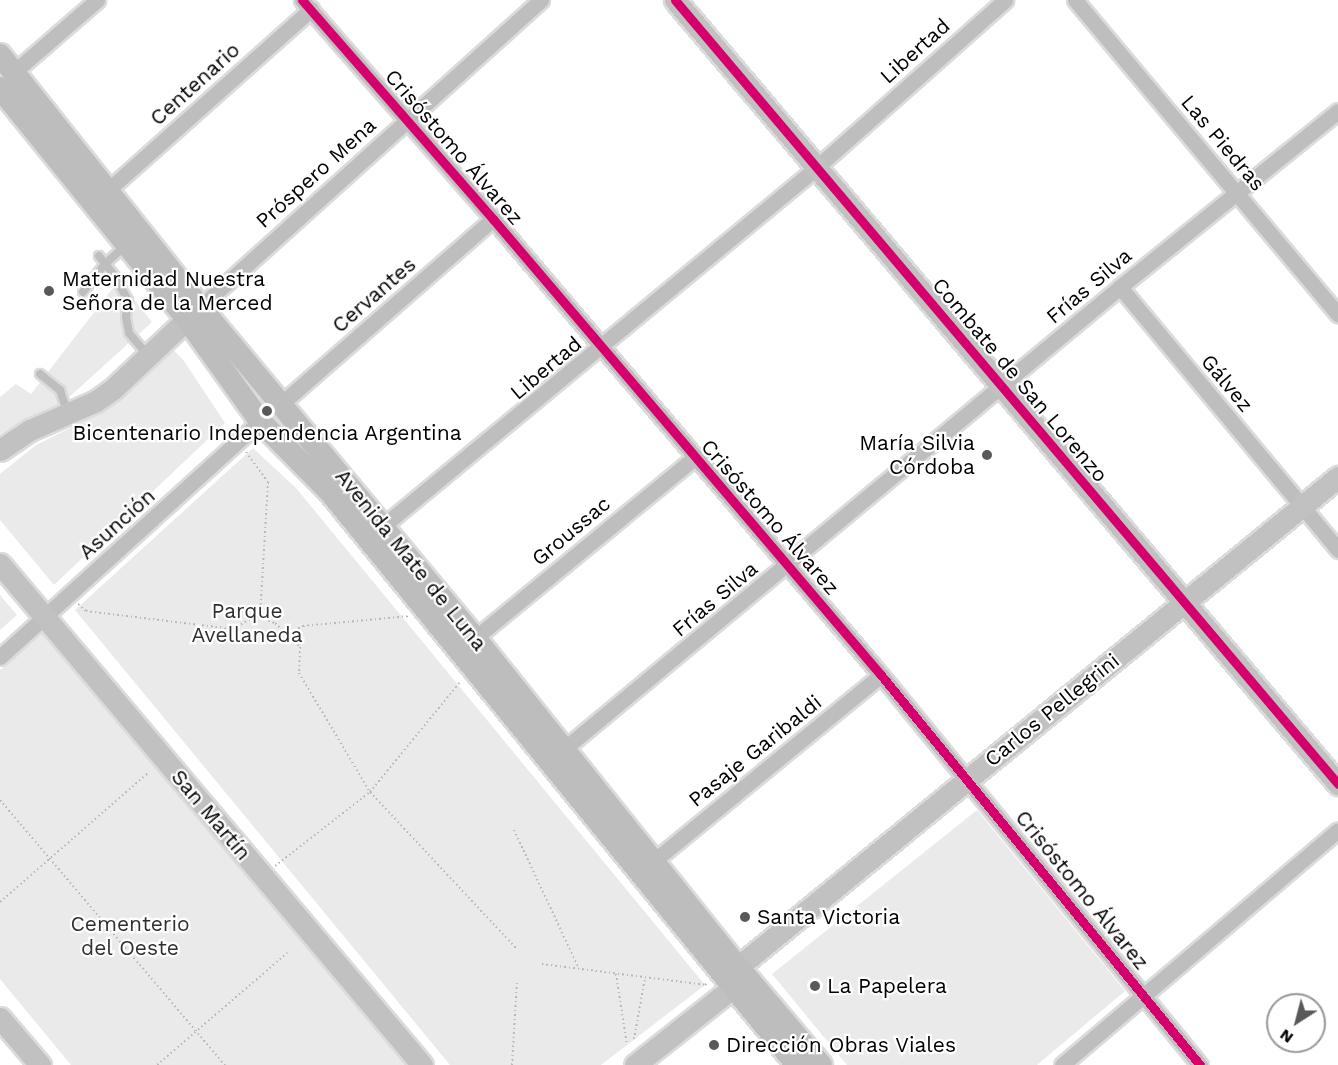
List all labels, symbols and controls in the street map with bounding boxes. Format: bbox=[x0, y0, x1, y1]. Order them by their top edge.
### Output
street label: Libertad bbox=[875, 13, 955, 89]
street label: Centenario bbox=[145, 37, 245, 131]
street label: Crisóstomo Álvarez bbox=[379, 64, 529, 230]
street label: Las Piedras bbox=[1176, 90, 1270, 196]
street label: Próspero Mena bbox=[251, 113, 381, 233]
street label: Frías Silva bbox=[1041, 243, 1137, 329]
street label: Cervantes bbox=[327, 252, 421, 338]
place label: Maternidad Nuestra Señora de la Merced bbox=[62, 266, 274, 316]
street label: Combate de San Lorenzo bbox=[927, 273, 1113, 487]
marker: Maternidad Nuestra Señora de la Merced bbox=[40, 282, 58, 300]
street label: Libertad bbox=[505, 331, 587, 405]
street label: Gálvez bbox=[1196, 349, 1258, 417]
marker: Bicentenario Independencia Argentina bbox=[260, 404, 274, 418]
place label: Bicentenario Independencia Argentina bbox=[72, 420, 462, 446]
place label: María Silvia Córdoba bbox=[859, 430, 975, 480]
street label: Crisóstomo Álvarez bbox=[695, 434, 845, 600]
marker: María Silvia Córdoba bbox=[980, 448, 994, 462]
street label: Avenida Mate de Luna bbox=[330, 464, 492, 656]
street label: Asunción bbox=[74, 483, 160, 565]
street label: Groussac bbox=[527, 491, 615, 571]
street label: Frías Silva bbox=[667, 556, 763, 642]
park label: Parque Avellaneda bbox=[191, 598, 303, 648]
street label: Carlos Pellegrini bbox=[980, 648, 1124, 772]
street label: Pasaje Garibaldi bbox=[683, 690, 827, 812]
street label: San Martín bbox=[166, 765, 256, 865]
street label: Crisóstomo Álvarez bbox=[1010, 805, 1154, 975]
place label: Santa Victoria bbox=[757, 904, 901, 930]
marker: Santa Victoria bbox=[738, 910, 752, 924]
park label: Cementerio del Oeste bbox=[70, 911, 190, 961]
place label: La Papelera bbox=[827, 973, 947, 999]
marker: La Papelera bbox=[808, 979, 822, 993]
north arrow bbox=[1266, 993, 1326, 1053]
text: N bbox=[1276, 1025, 1297, 1048]
place label: Dirección Obras Viales bbox=[726, 1032, 957, 1058]
marker: Dirección Obras Viales bbox=[707, 1038, 721, 1052]

